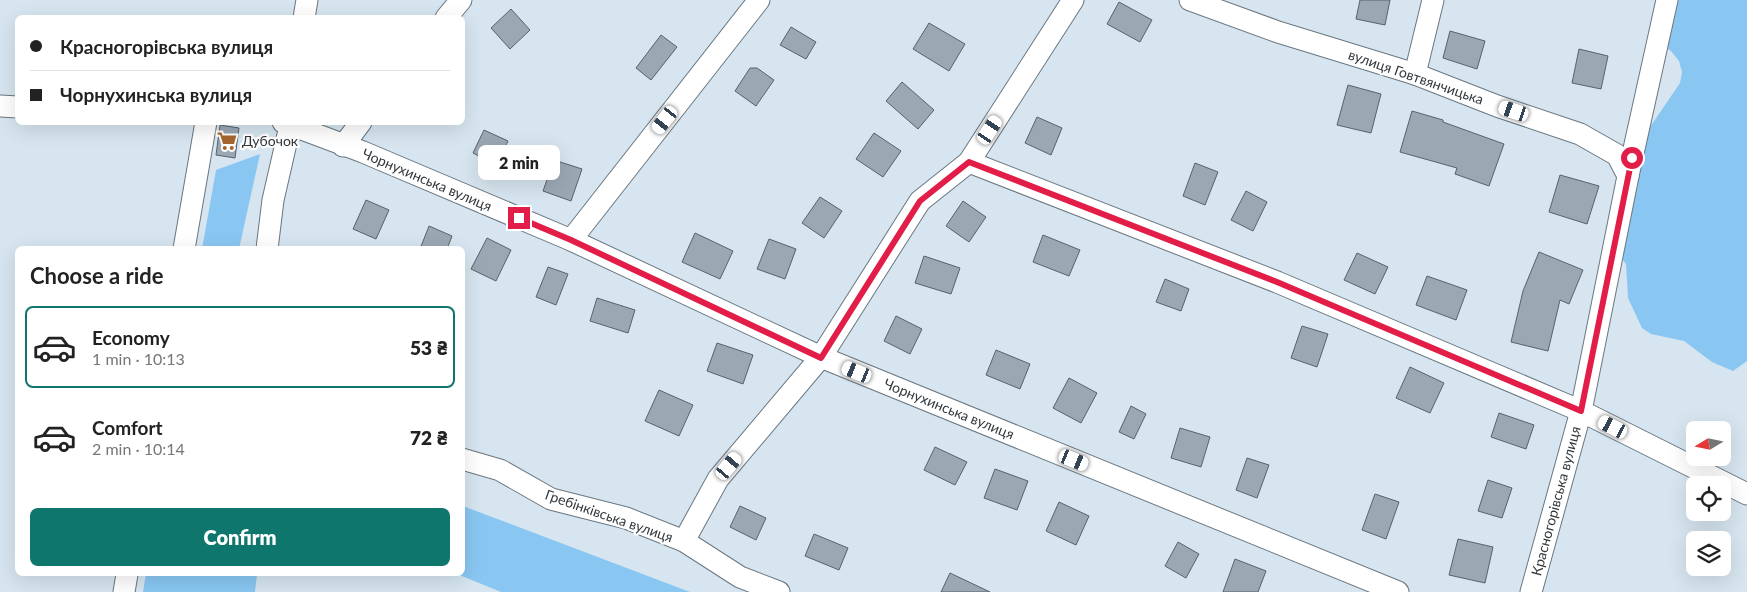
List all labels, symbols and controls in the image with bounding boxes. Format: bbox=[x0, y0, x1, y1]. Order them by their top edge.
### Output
text: Красногорівська вулиця bbox=[60, 35, 273, 58]
street label: вулиця Говтвянчицька bbox=[1346, 45, 1486, 108]
text: Чорнухинська вулиця bbox=[60, 83, 252, 106]
car bbox=[1497, 99, 1530, 123]
car bbox=[649, 104, 680, 136]
car bbox=[975, 113, 1004, 147]
supermarket icon: Дубочок bbox=[216, 130, 238, 152]
place label: Дубочок bbox=[242, 132, 299, 149]
street label: Чорнухинська вулиця bbox=[360, 145, 494, 215]
callout: 2 min bbox=[478, 146, 560, 180]
route start bbox=[1621, 147, 1643, 169]
text: 2 min bbox=[499, 153, 539, 172]
route end bbox=[508, 207, 530, 229]
text: Choose a ride bbox=[30, 262, 164, 289]
icon: car bbox=[32, 325, 77, 370]
text: Economy bbox=[92, 326, 170, 349]
text: 53 ₴ bbox=[410, 336, 448, 359]
text: 1 min · 10:13 bbox=[92, 349, 185, 368]
car bbox=[840, 359, 873, 385]
street label: Чорнухинська вулиця bbox=[882, 375, 1017, 442]
car bbox=[1596, 414, 1629, 440]
icon: car bbox=[32, 415, 77, 460]
text: Comfort bbox=[92, 416, 163, 439]
north arrow bbox=[1686, 421, 1731, 466]
map controls bbox=[1686, 421, 1731, 576]
street label: Красногорівська вулиця bbox=[1527, 424, 1584, 578]
text: 72 ₴ bbox=[410, 426, 448, 449]
text: 2 min · 10:14 bbox=[92, 439, 185, 458]
car bbox=[1057, 447, 1090, 473]
car bbox=[713, 450, 744, 482]
button: locate bbox=[1686, 476, 1731, 521]
street label: Гребінківська вулиця bbox=[543, 486, 675, 545]
button: Confirm bbox=[30, 508, 450, 566]
button: layers bbox=[1686, 531, 1731, 576]

